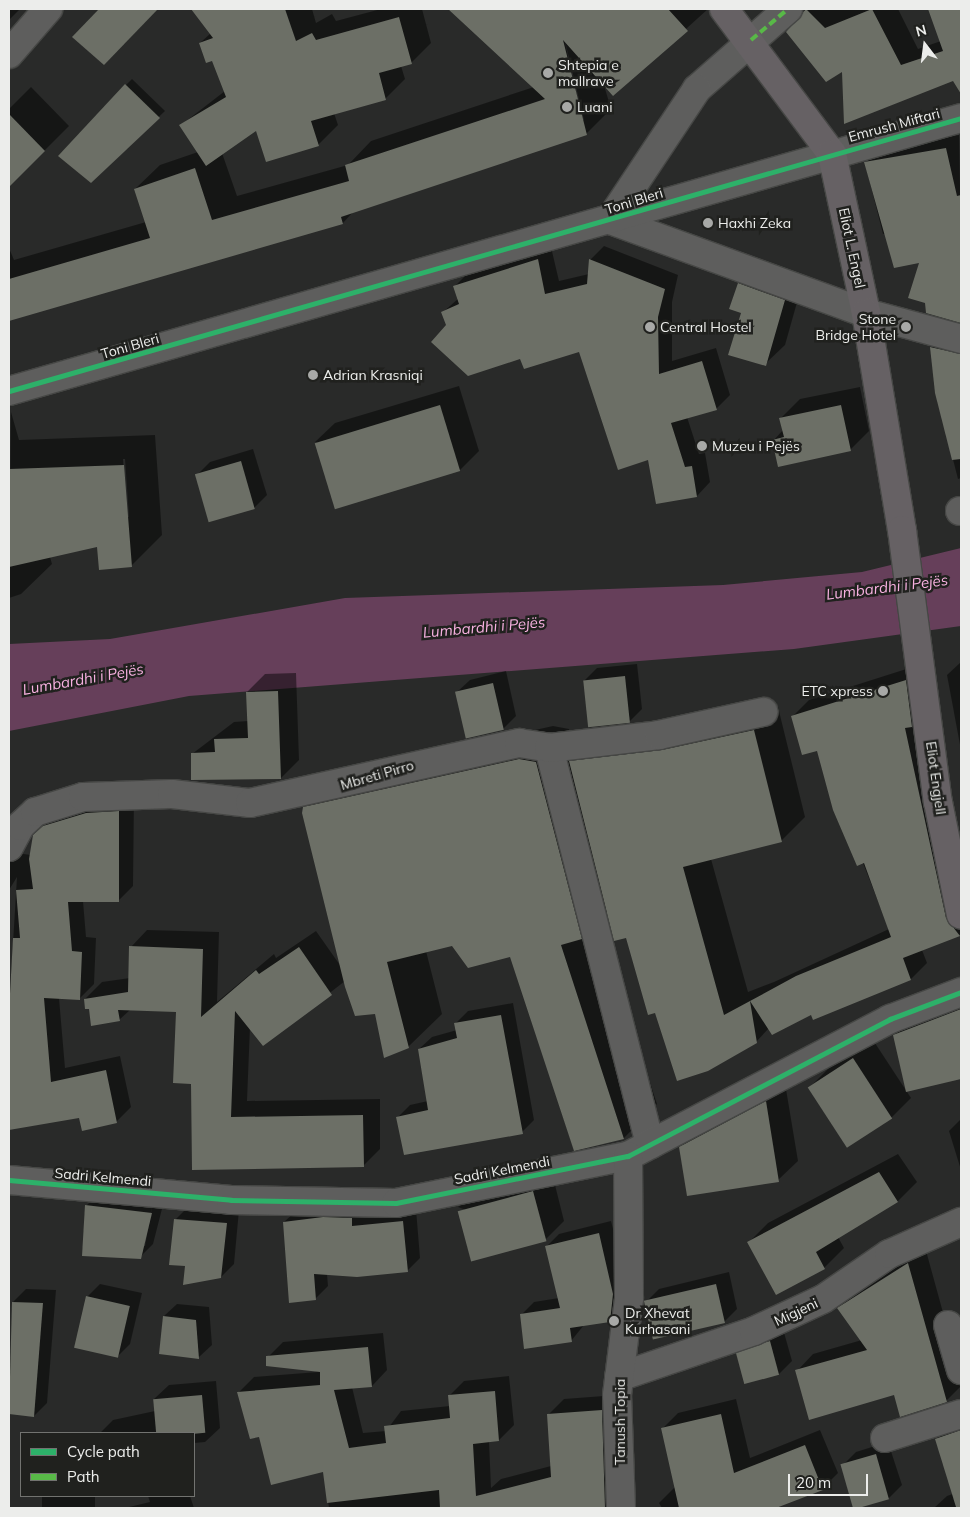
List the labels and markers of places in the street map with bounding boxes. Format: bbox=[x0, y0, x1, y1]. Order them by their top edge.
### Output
place label: Shtepia e mallrave bbox=[558, 57, 619, 90]
marker: Shtepia e mallrave bbox=[542, 67, 554, 79]
place label: Luani bbox=[577, 99, 613, 115]
marker: Luani bbox=[561, 101, 573, 113]
place label: Haxhi Zeka bbox=[718, 215, 791, 231]
marker: Haxhi Zeka bbox=[702, 217, 714, 229]
place label: Stone Bridge Hotel bbox=[816, 311, 896, 344]
place label: Central Hostel bbox=[660, 319, 752, 335]
marker: Central Hostel bbox=[644, 321, 656, 333]
marker: Stone Bridge Hotel bbox=[900, 321, 912, 333]
place label: Adrian Krasniqi bbox=[323, 367, 423, 383]
marker: Adrian Krasniqi bbox=[307, 369, 319, 381]
place label: Muzeu i Pejës bbox=[712, 438, 800, 454]
marker: Muzeu i Pejës bbox=[696, 440, 708, 452]
place label: ETC xpress bbox=[801, 683, 873, 699]
marker: ETC xpress bbox=[877, 685, 889, 697]
place label: Dr Xhevat Kurhasani bbox=[625, 1305, 690, 1338]
marker: Dr Xhevat Kurhasani bbox=[607, 1314, 621, 1328]

